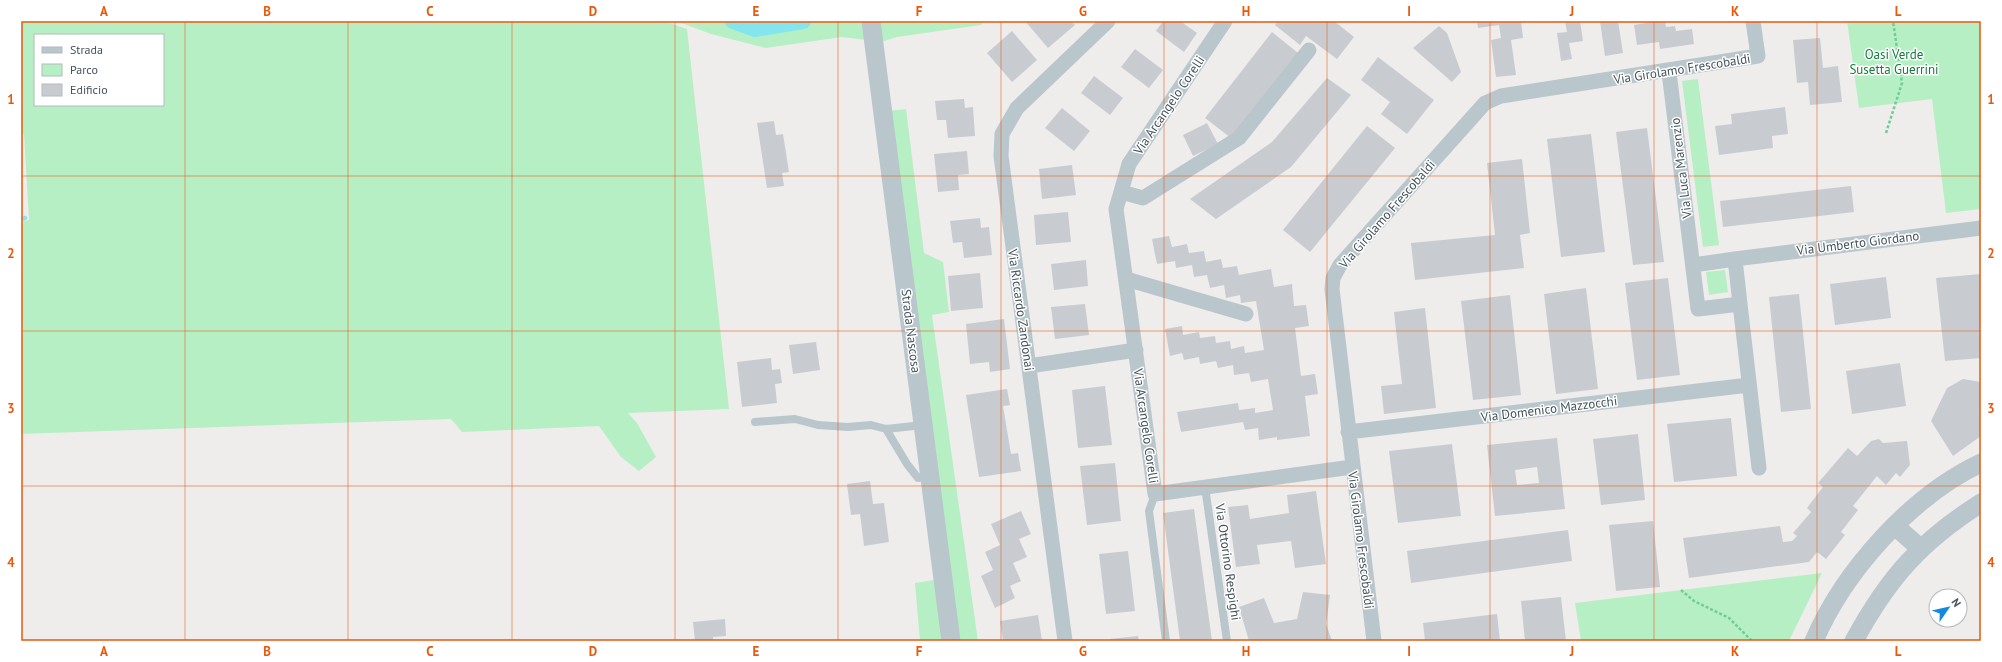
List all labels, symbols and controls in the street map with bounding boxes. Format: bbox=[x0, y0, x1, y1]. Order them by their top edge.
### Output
text: A bbox=[100, 3, 108, 20]
text: B bbox=[263, 3, 271, 20]
text: C bbox=[426, 3, 434, 20]
text: D bbox=[589, 3, 597, 20]
text: E bbox=[753, 3, 760, 20]
text: F bbox=[916, 3, 923, 20]
text: G bbox=[1079, 3, 1087, 20]
text: H bbox=[1242, 3, 1250, 20]
text: I bbox=[1407, 3, 1411, 20]
text: J bbox=[1569, 3, 1574, 20]
text: K bbox=[1731, 3, 1739, 20]
text: L bbox=[1895, 3, 1902, 20]
legend bbox=[34, 34, 164, 106]
text: Strada bbox=[70, 42, 103, 57]
park label: Oasi Verde Susetta Guerrini bbox=[1849, 46, 1939, 78]
street label: Via Girolamo Frescobaldi bbox=[1611, 50, 1752, 88]
street label: Via Arcangelo Corelli bbox=[1129, 52, 1208, 159]
text: Parco bbox=[70, 62, 98, 77]
text: Edificio bbox=[70, 82, 108, 97]
text: 1 bbox=[7, 91, 15, 108]
text: 1 bbox=[1987, 91, 1995, 108]
street label: Via Luca Marenzio bbox=[1666, 117, 1696, 220]
street label: Via Girolamo Frescobaldi bbox=[1335, 156, 1439, 273]
street label: Via Umberto Giordano bbox=[1795, 227, 1920, 259]
text: 2 bbox=[7, 245, 15, 262]
text: 2 bbox=[1987, 245, 1995, 262]
street label: Via Riccardo Zandonai bbox=[1004, 247, 1038, 372]
street label: Strada Nascosa bbox=[897, 288, 925, 374]
street label: Via Arcangelo Corelli bbox=[1129, 367, 1162, 484]
street label: Via Domenico Mazzocchi bbox=[1479, 392, 1618, 426]
text: 3 bbox=[7, 400, 15, 417]
text: 3 bbox=[1987, 400, 1995, 417]
street label: Via Girolamo Frescobaldi bbox=[1344, 469, 1378, 610]
street label: Via Ottorino Respighi bbox=[1211, 501, 1245, 622]
text: 4 bbox=[7, 554, 15, 571]
text: 4 bbox=[1987, 554, 1995, 571]
north arrow bbox=[1928, 588, 1968, 628]
text: N bbox=[1948, 595, 1964, 609]
text: A bbox=[100, 643, 108, 660]
text: B bbox=[263, 643, 271, 660]
text: C bbox=[426, 643, 434, 660]
text: D bbox=[589, 643, 597, 660]
text: E bbox=[753, 643, 760, 660]
text: F bbox=[916, 643, 923, 660]
text: G bbox=[1079, 643, 1087, 660]
text: H bbox=[1242, 643, 1250, 660]
text: I bbox=[1407, 643, 1411, 660]
text: J bbox=[1569, 643, 1574, 660]
text: K bbox=[1731, 643, 1739, 660]
text: L bbox=[1895, 643, 1902, 660]

